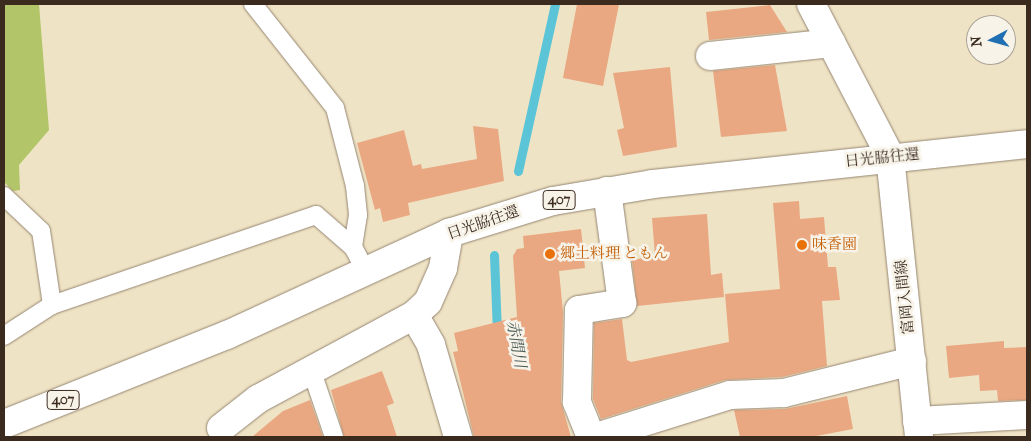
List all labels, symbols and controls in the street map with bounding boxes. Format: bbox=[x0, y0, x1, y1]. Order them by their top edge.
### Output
north arrow bbox=[966, 15, 1016, 65]
text: N bbox=[968, 35, 986, 48]
street label: 日光脇往還 bbox=[844, 145, 920, 171]
road number: 407 bbox=[542, 188, 576, 212]
street label: 日光脇往還 bbox=[445, 202, 521, 244]
place label: 味香園 bbox=[812, 236, 857, 254]
marker: 味香園 bbox=[796, 239, 808, 251]
place label: 郷土料理 ともん bbox=[560, 245, 668, 263]
marker: 郷土料理 ともん bbox=[544, 248, 556, 260]
street label: 富岡入間線 bbox=[892, 259, 918, 335]
water label: 赤間川 bbox=[502, 319, 530, 369]
road number: 407 bbox=[46, 388, 80, 412]

